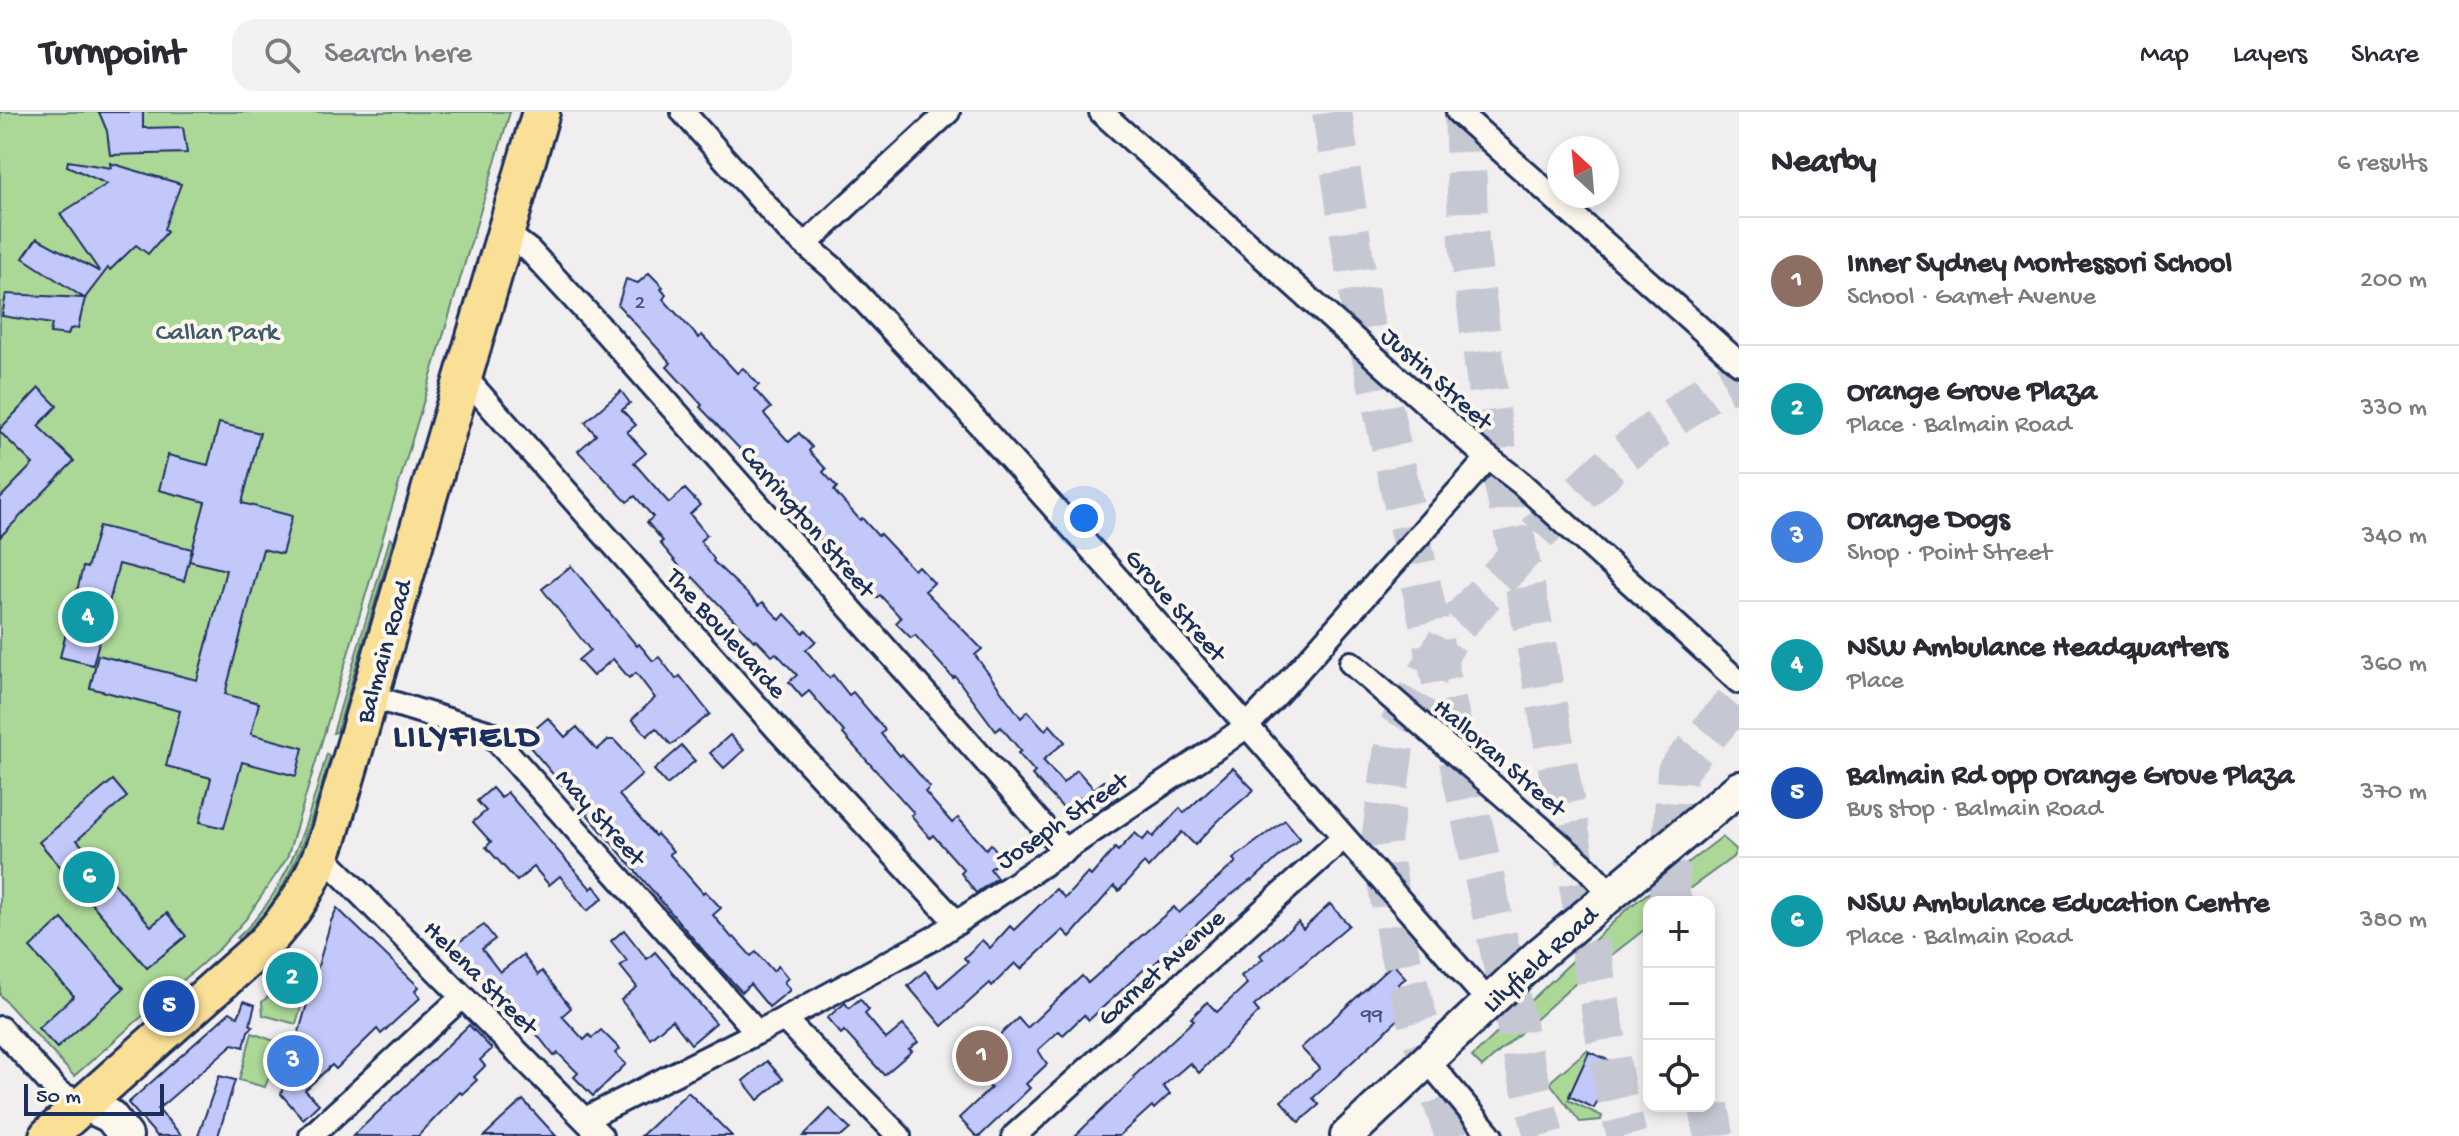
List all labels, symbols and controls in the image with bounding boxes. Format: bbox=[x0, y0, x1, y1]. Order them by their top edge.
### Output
search box bbox=[232, 19, 792, 91]
text: Turnpoint bbox=[40, 33, 184, 77]
icon: search bbox=[260, 33, 304, 77]
text: Search here bbox=[324, 38, 472, 73]
text: Map bbox=[2140, 39, 2189, 72]
text: Layers bbox=[2233, 39, 2307, 72]
text: Share bbox=[2351, 39, 2419, 72]
north arrow bbox=[1547, 136, 1619, 208]
text: Nearby bbox=[1771, 144, 1876, 184]
text: 6 results bbox=[2337, 149, 2427, 180]
text: Inner Sydney Montessori School bbox=[1847, 248, 2232, 283]
text: 1 bbox=[1792, 266, 1802, 297]
text: 200 m bbox=[2360, 266, 2427, 297]
text: School · Garnet Avenue bbox=[1847, 283, 2096, 314]
house number: 2 bbox=[635, 291, 646, 317]
park label: Callan Park bbox=[156, 319, 281, 350]
street label: Justin Street bbox=[1373, 322, 1499, 440]
text: Orange Grove Plaza bbox=[1847, 376, 2097, 411]
text: 2 bbox=[1791, 394, 1803, 425]
text: 330 m bbox=[2361, 394, 2427, 425]
text: Place · Balmain Road bbox=[1847, 411, 2072, 442]
street label: Carrington Street bbox=[731, 440, 882, 607]
your location bbox=[1064, 498, 1104, 538]
text: Orange Dogs bbox=[1847, 504, 2009, 539]
text: 3 bbox=[1790, 522, 1804, 553]
text: 340 m bbox=[2362, 522, 2427, 553]
text: Shop · Point Street bbox=[1847, 539, 2052, 570]
street label: Grove Street bbox=[1116, 544, 1233, 672]
street label: The Boulevarde bbox=[656, 562, 792, 707]
street label: Balmain Road bbox=[351, 575, 422, 728]
pin: 4 bbox=[62, 587, 114, 647]
text: NSW Ambulance Headquarters bbox=[1847, 632, 2228, 667]
text: 4 bbox=[1791, 650, 1803, 681]
text: 360 m bbox=[2361, 650, 2427, 681]
text: Place bbox=[1847, 667, 1904, 698]
street label: Halloran Street bbox=[1425, 693, 1573, 827]
district label: LILYFIELD bbox=[393, 719, 541, 759]
text: Balmain Rd opp Orange Grove Plaza bbox=[1847, 760, 2294, 795]
street label: May Street bbox=[547, 764, 652, 876]
street label: Joseph Street bbox=[992, 766, 1137, 878]
text: 5 bbox=[1790, 778, 1804, 809]
text: 370 m bbox=[2361, 778, 2427, 809]
text: Bus stop · Balmain Road bbox=[1847, 795, 2102, 826]
pin: 6 bbox=[63, 847, 115, 907]
text: NSW Ambulance Education Centre bbox=[1847, 888, 2270, 923]
map controls bbox=[1643, 896, 1715, 1112]
button: + bbox=[1643, 896, 1715, 968]
street label: Lilyfield Road bbox=[1478, 900, 1607, 1021]
street label: Garnet Avenue bbox=[1093, 904, 1234, 1035]
text: 6 bbox=[1790, 906, 1804, 937]
text: 380 m bbox=[2360, 906, 2427, 937]
street label: Helena Street bbox=[415, 915, 544, 1045]
text: Place · Balmain Road bbox=[1847, 923, 2072, 954]
pin: 2 bbox=[266, 948, 318, 1008]
button: − bbox=[1643, 968, 1715, 1040]
pin: 5 bbox=[143, 976, 195, 1036]
house number: 99 bbox=[1360, 1004, 1383, 1030]
pin: 1 bbox=[956, 1026, 1008, 1086]
pin: 3 bbox=[267, 1031, 319, 1091]
button: locate bbox=[1643, 1040, 1715, 1112]
scale bar bbox=[24, 1080, 164, 1116]
text: 50 m bbox=[36, 1085, 81, 1111]

